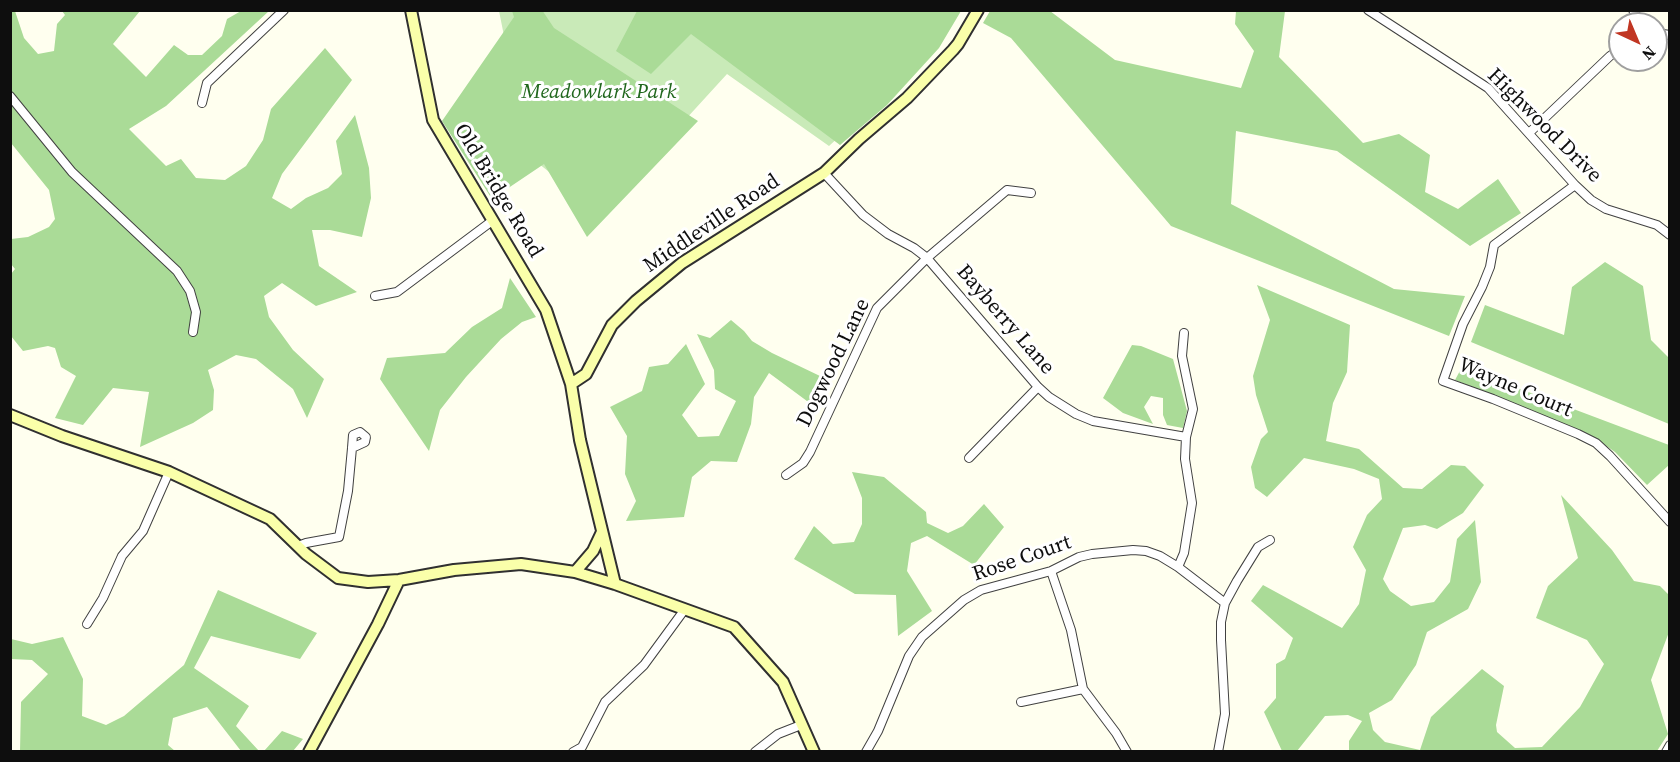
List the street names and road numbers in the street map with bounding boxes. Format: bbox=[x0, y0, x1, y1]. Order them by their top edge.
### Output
street label: Highwood Drive bbox=[1481, 63, 1607, 189]
street label: Old Bridge Road bbox=[448, 119, 548, 263]
street label: Middleville Road bbox=[639, 169, 785, 279]
street label: Bayberry Lane bbox=[951, 260, 1059, 380]
street label: Dogwood Lane bbox=[792, 295, 876, 431]
street label: Wayne Court bbox=[1454, 353, 1576, 423]
street label: Rose Court bbox=[969, 530, 1075, 588]

